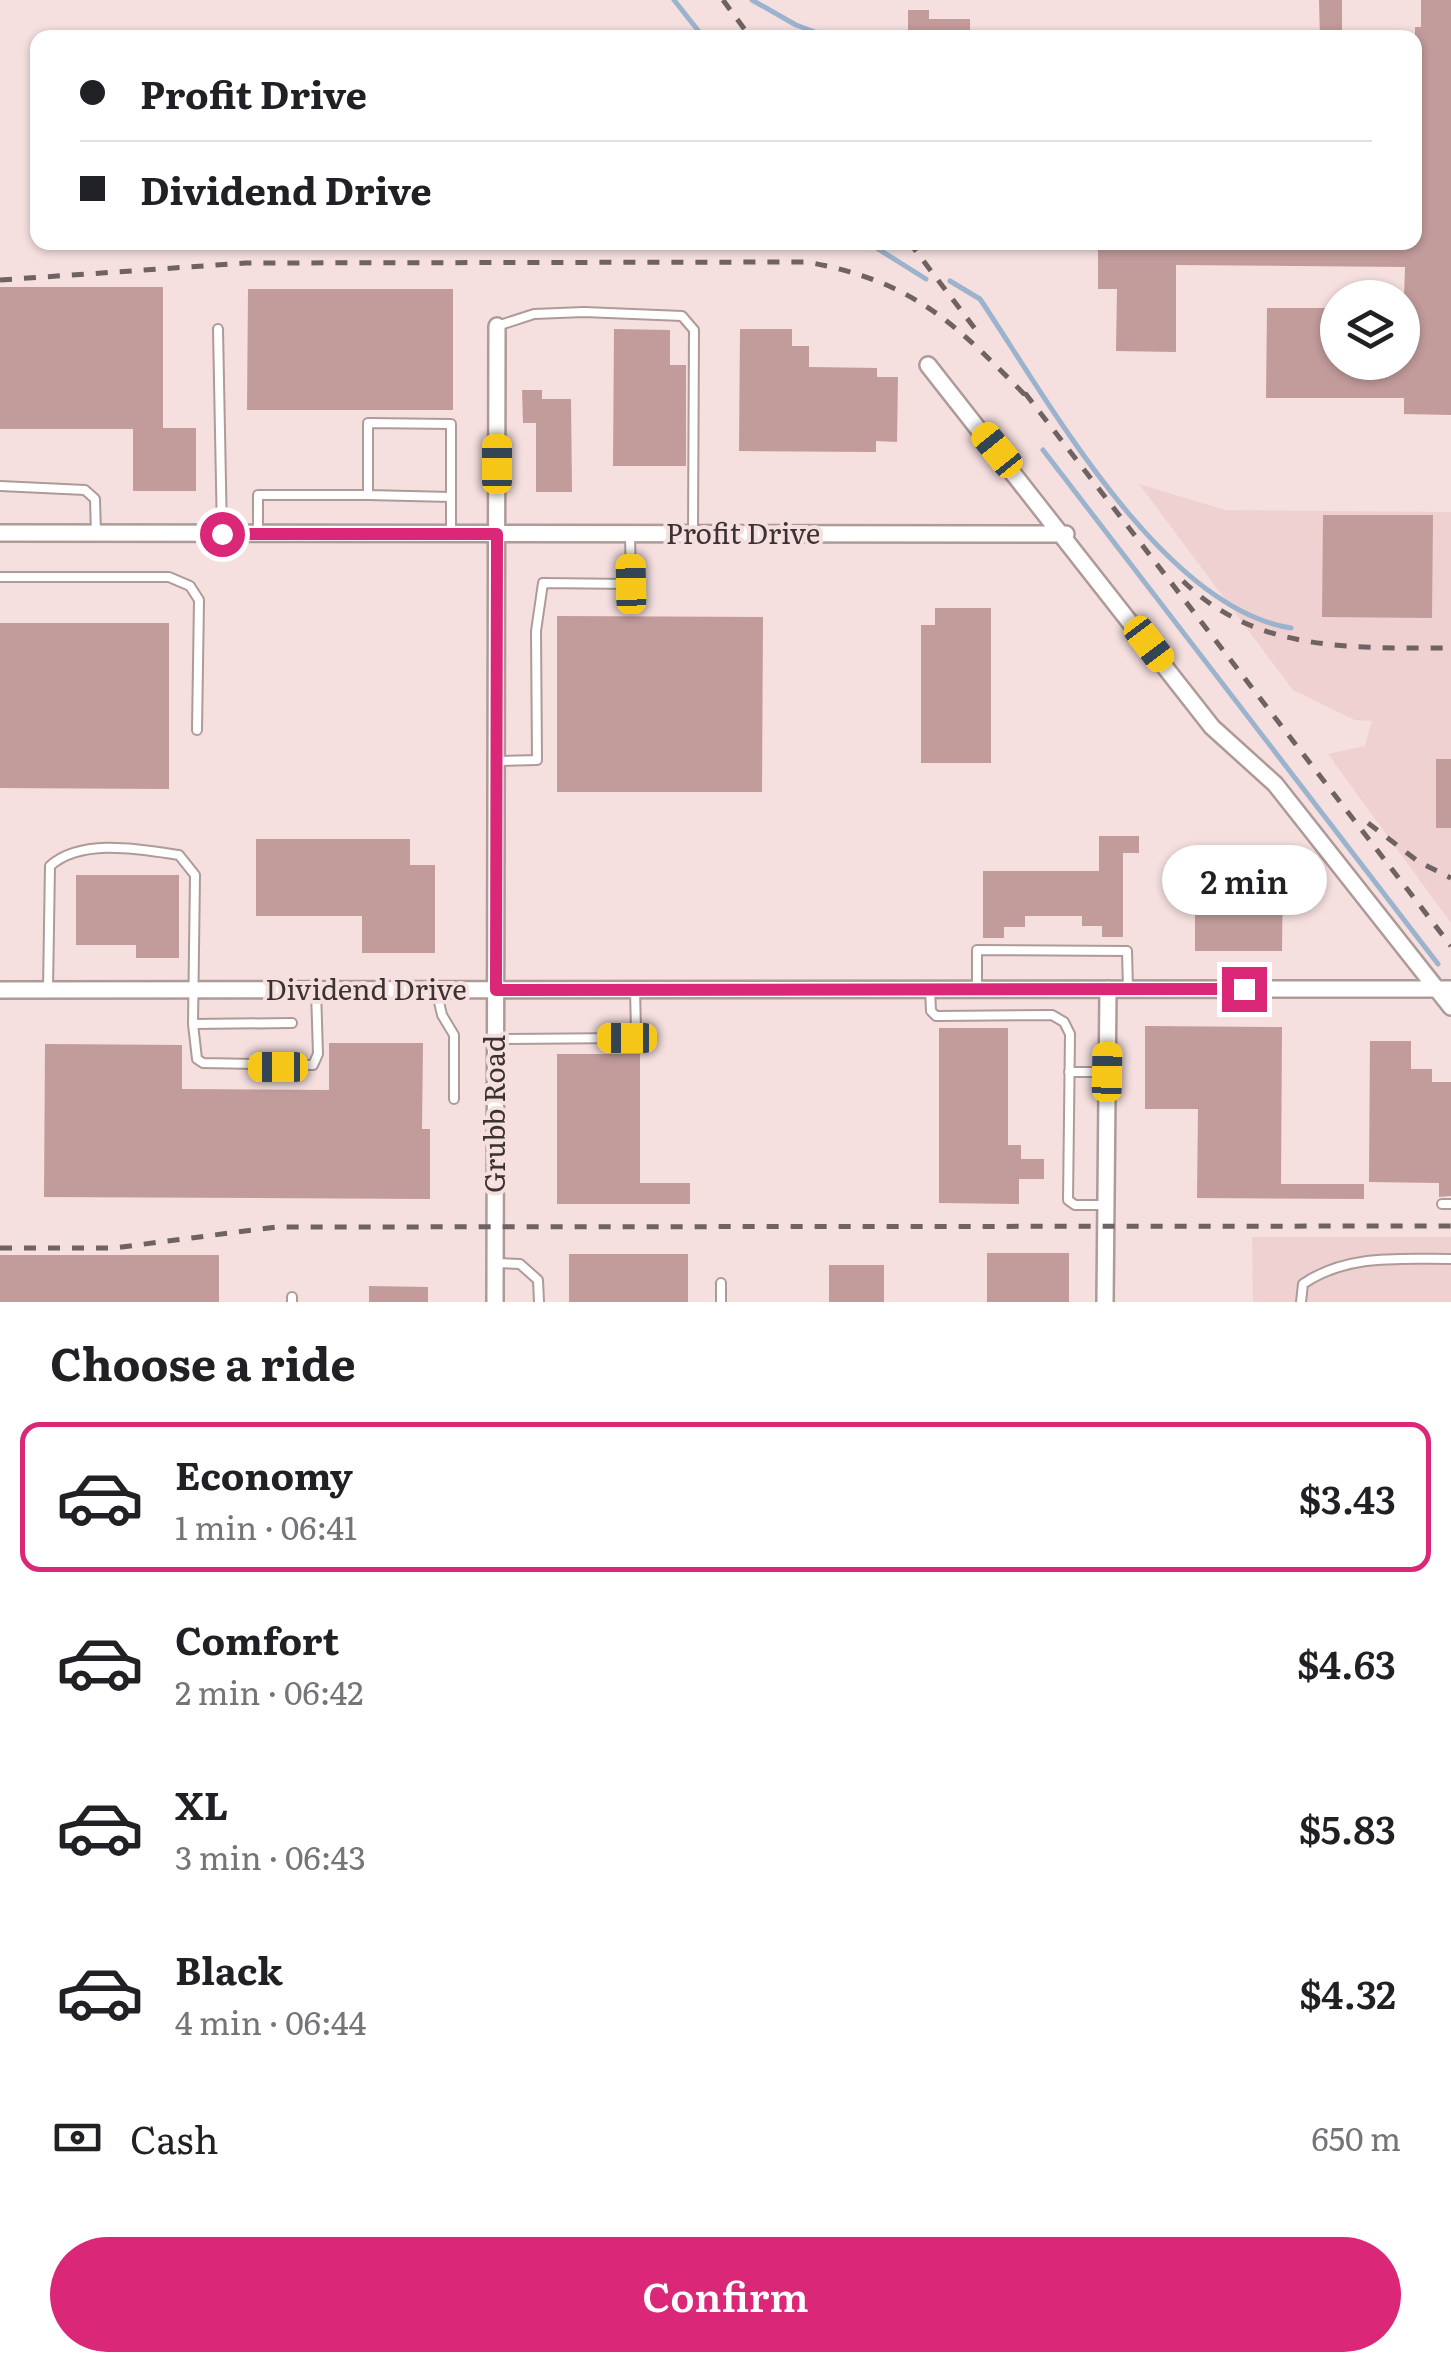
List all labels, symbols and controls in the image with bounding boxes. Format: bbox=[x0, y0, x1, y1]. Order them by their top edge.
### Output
text: Profit Drive bbox=[140, 64, 367, 121]
text: Dividend Drive bbox=[140, 160, 432, 217]
map controls bbox=[1320, 280, 1420, 380]
button: layers bbox=[1320, 280, 1420, 380]
car bbox=[966, 417, 1028, 483]
car bbox=[482, 434, 512, 494]
street label: Profit Drive bbox=[666, 511, 820, 553]
route start bbox=[200, 512, 245, 557]
car bbox=[615, 554, 647, 614]
car bbox=[1119, 611, 1179, 677]
callout: 2 min bbox=[1162, 844, 1326, 914]
text: 2 min bbox=[1201, 856, 1288, 904]
street label: Dividend Drive bbox=[265, 967, 467, 1009]
route end bbox=[1222, 967, 1267, 1012]
car bbox=[597, 1023, 657, 1053]
street label: Grubb Road bbox=[472, 1035, 514, 1193]
car bbox=[1091, 1042, 1123, 1102]
car bbox=[248, 1052, 308, 1082]
text: Choose a ride bbox=[50, 1328, 356, 1395]
text: Economy bbox=[175, 1445, 353, 1502]
icon: car bbox=[55, 1452, 145, 1542]
text: $3.43 bbox=[1299, 1469, 1396, 1526]
text: 1 min · 06:41 bbox=[175, 1502, 357, 1550]
text: Comfort bbox=[175, 1610, 339, 1667]
icon: car bbox=[55, 1617, 145, 1707]
text: $4.63 bbox=[1297, 1634, 1396, 1691]
text: 2 min · 06:42 bbox=[175, 1667, 364, 1715]
text: XL bbox=[175, 1775, 228, 1832]
icon: car bbox=[55, 1782, 145, 1872]
text: $5.83 bbox=[1299, 1799, 1396, 1856]
text: 3 min · 06:43 bbox=[175, 1832, 366, 1880]
text: Black bbox=[175, 1940, 283, 1997]
icon: car bbox=[55, 1947, 145, 2037]
text: $4.32 bbox=[1299, 1964, 1396, 2021]
text: 4 min · 06:44 bbox=[175, 1997, 366, 2045]
text: Cash bbox=[130, 2109, 219, 2166]
icon: cash bbox=[50, 2110, 105, 2165]
text: 650 m bbox=[1312, 2113, 1401, 2161]
button: Confirm bbox=[50, 2237, 1401, 2352]

